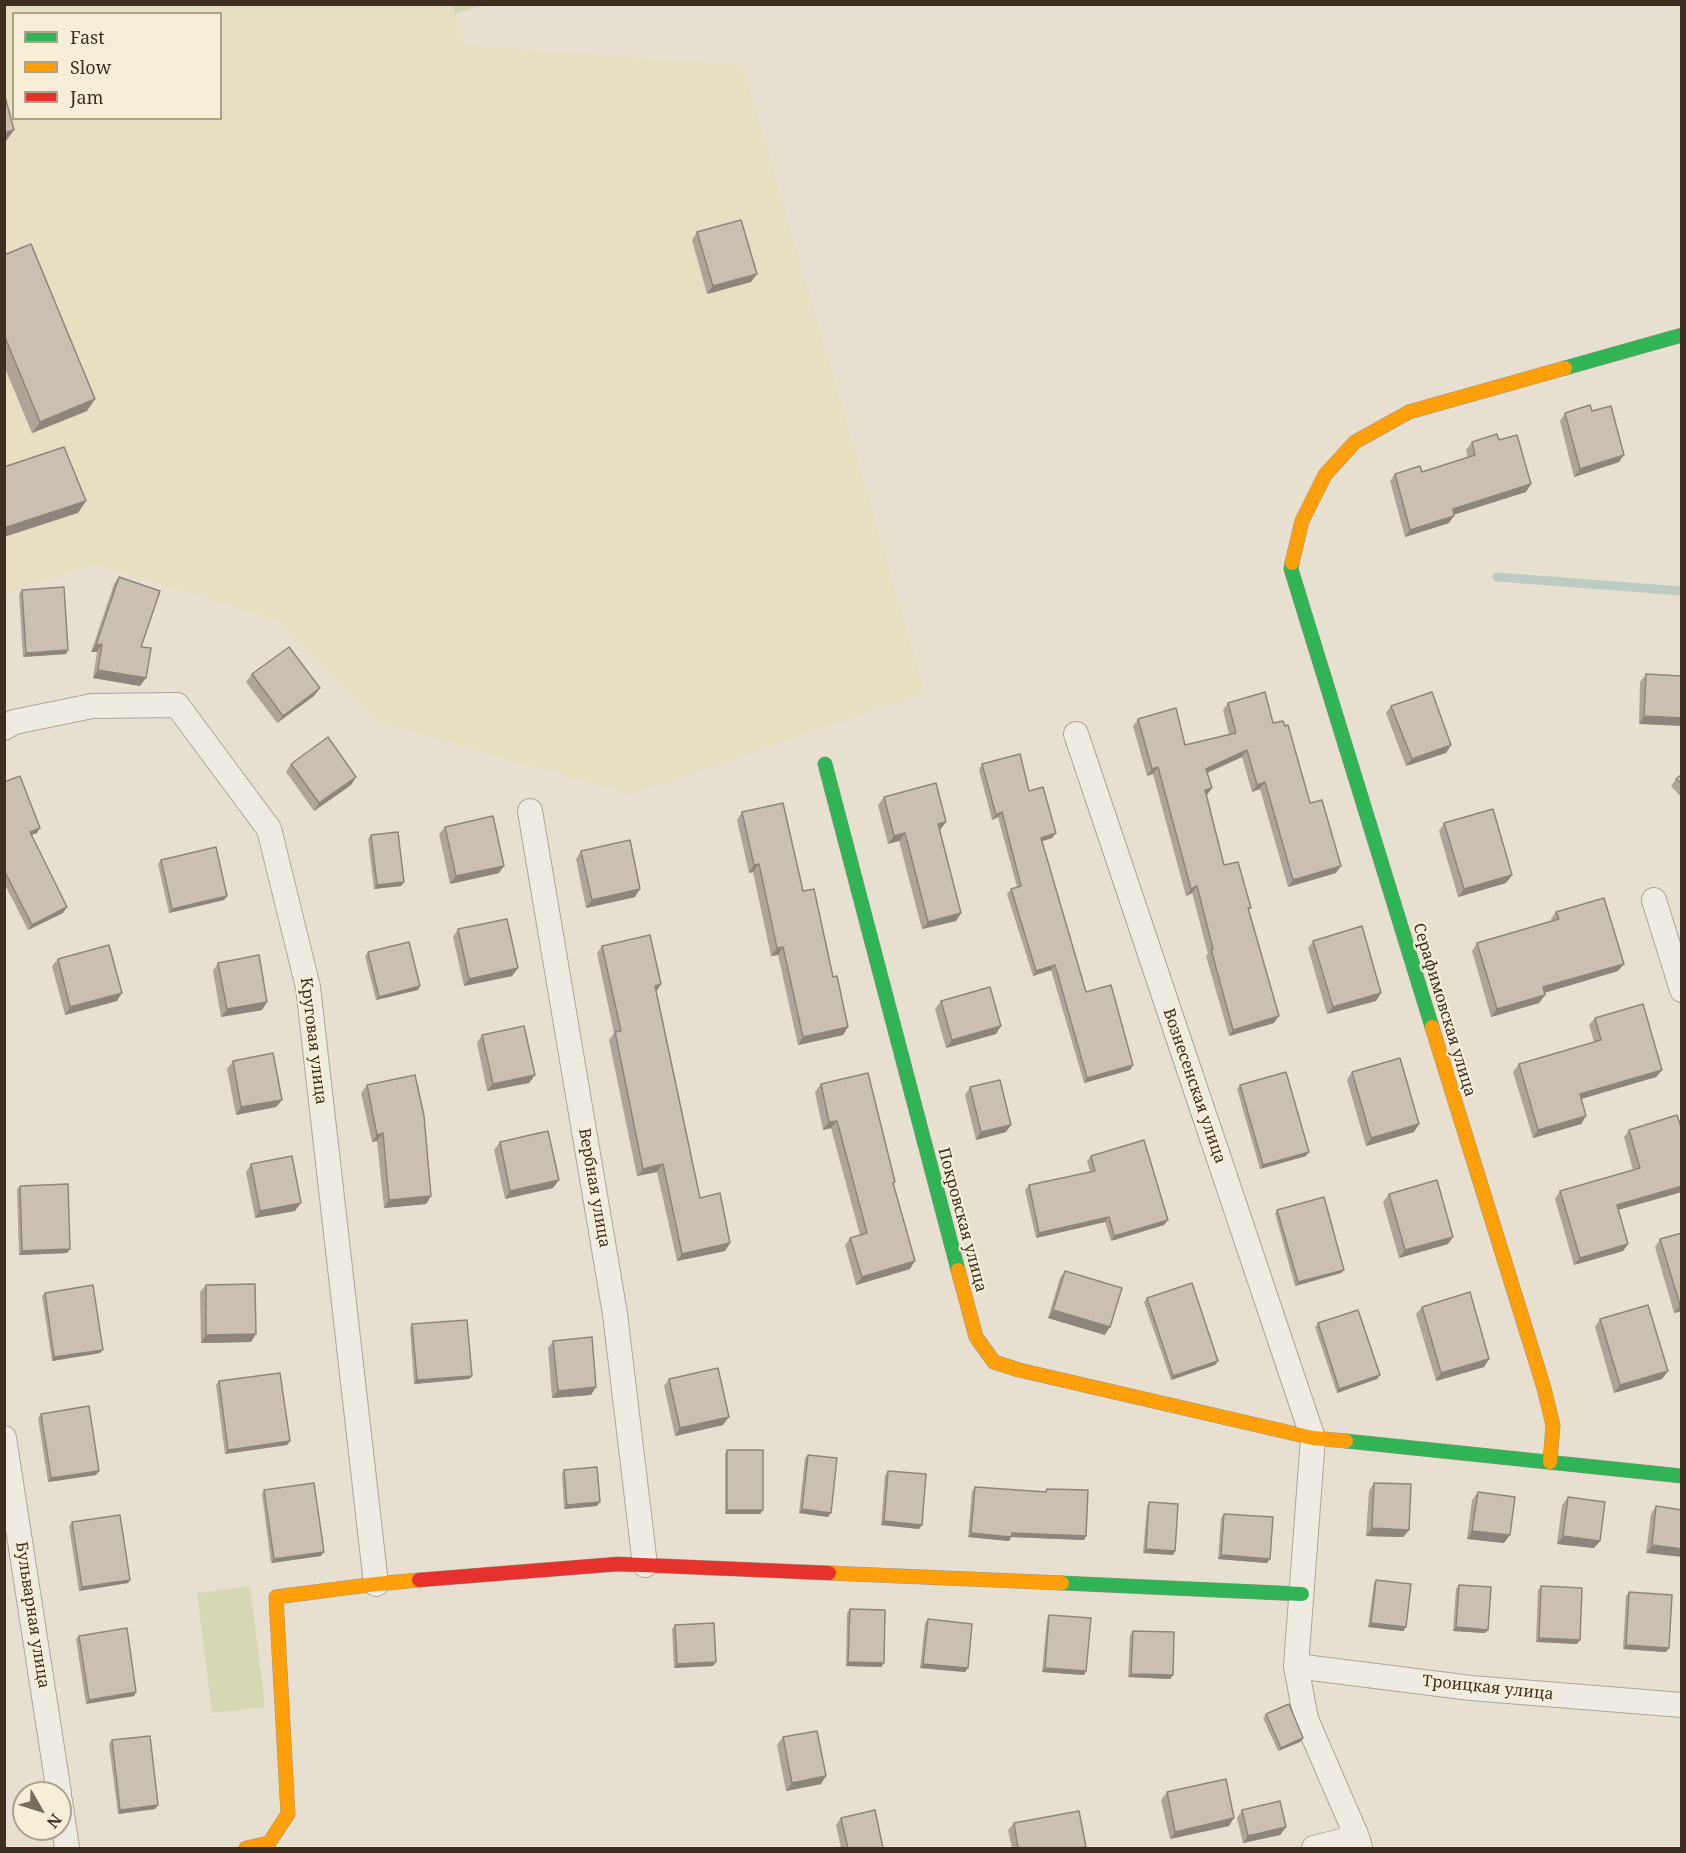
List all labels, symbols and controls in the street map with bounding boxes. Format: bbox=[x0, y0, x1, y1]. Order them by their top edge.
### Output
legend bbox=[12, 12, 222, 120]
text: Fast bbox=[70, 25, 105, 49]
text: Slow bbox=[70, 55, 111, 79]
text: Jam bbox=[70, 85, 104, 109]
street label: Серафимовская улица bbox=[1408, 921, 1480, 1099]
street label: Круговая улица bbox=[296, 976, 330, 1106]
street label: Вознесенская улица bbox=[1158, 1006, 1230, 1166]
street label: Вербная улица bbox=[574, 1127, 614, 1249]
street label: Покровская улица bbox=[933, 1146, 991, 1294]
street label: Бульварная улица bbox=[11, 1540, 53, 1690]
street label: Троицкая улица bbox=[1421, 1672, 1555, 1704]
north arrow bbox=[12, 1781, 72, 1841]
text: N bbox=[42, 1809, 67, 1833]

